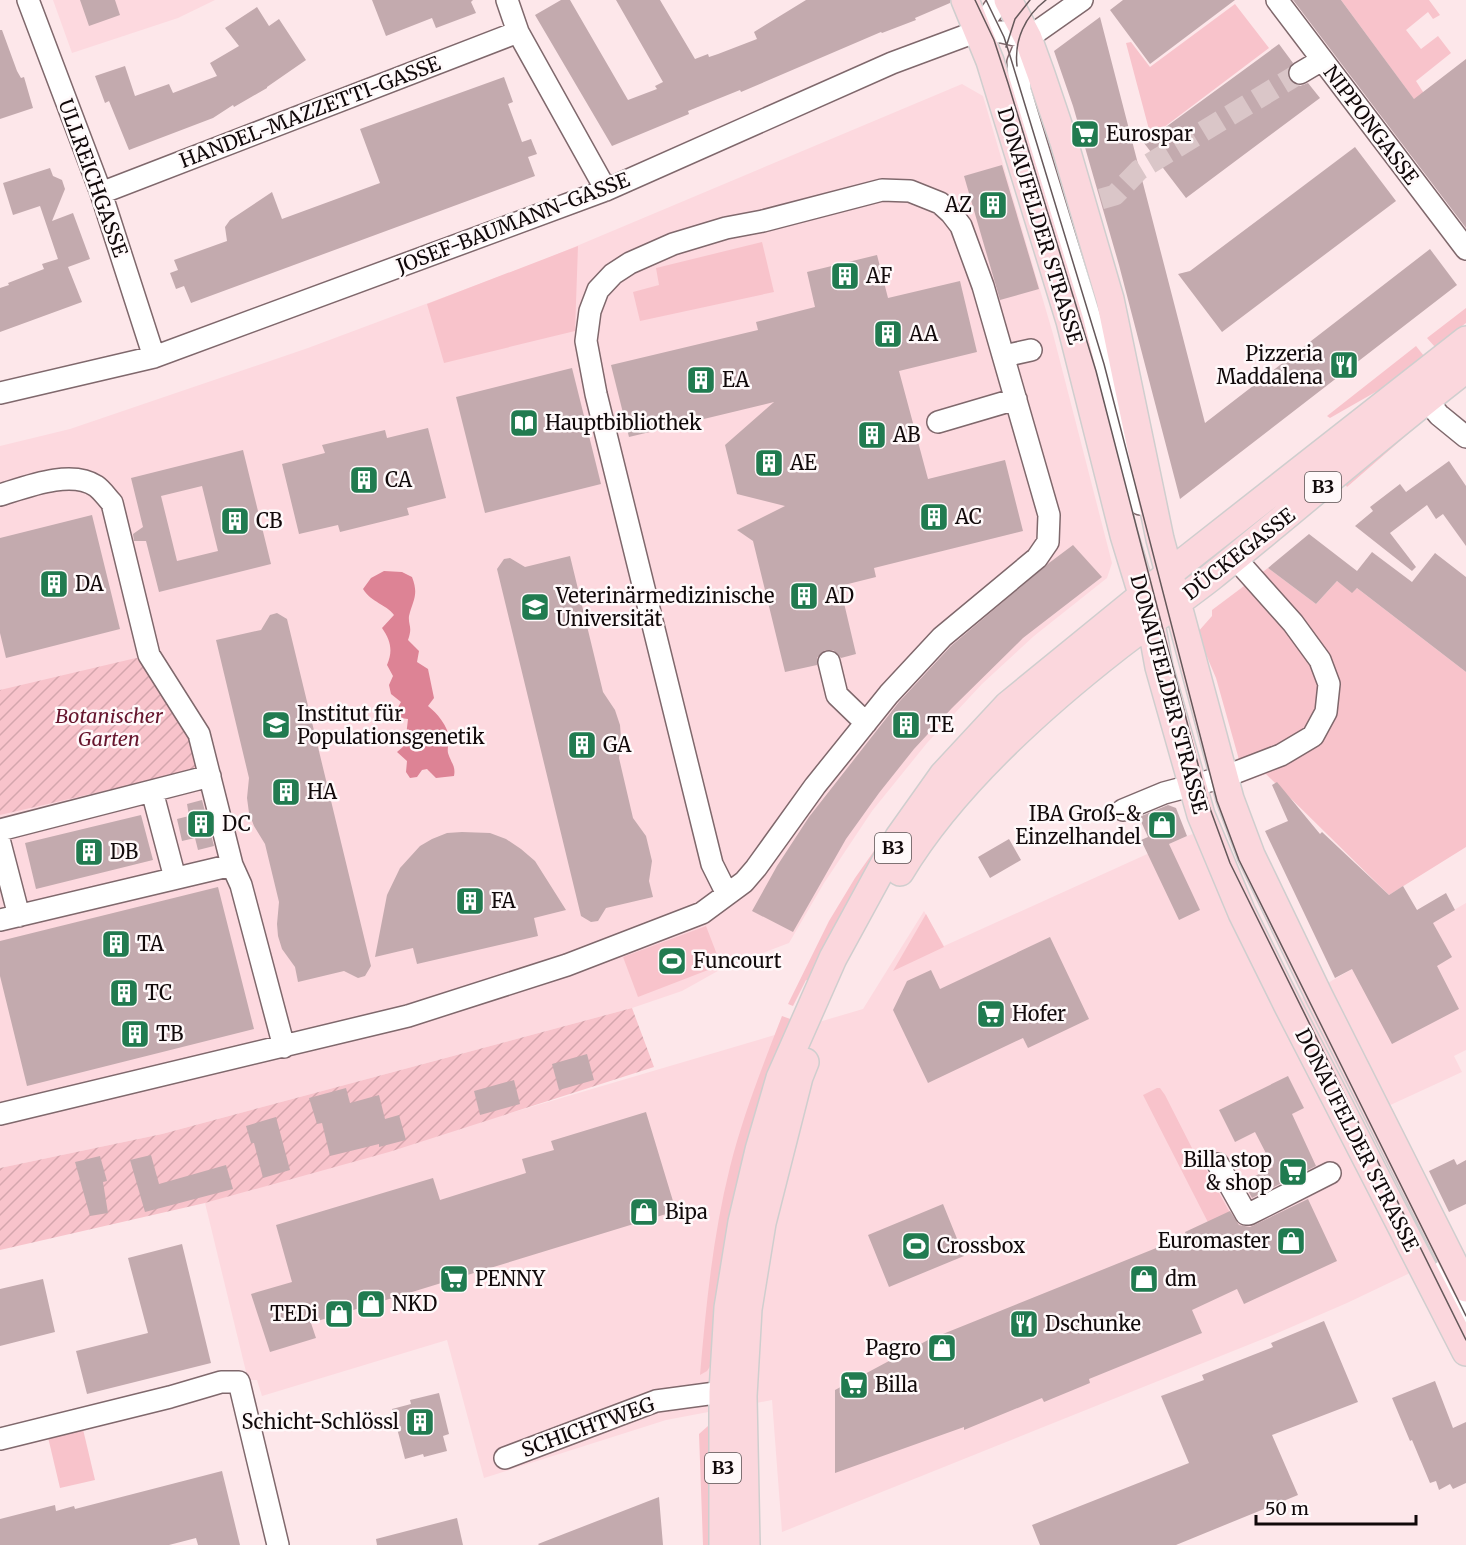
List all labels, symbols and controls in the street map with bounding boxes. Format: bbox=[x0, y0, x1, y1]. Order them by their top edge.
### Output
street label: HANDEL-MAZZETTI-GASSE bbox=[176, 50, 444, 173]
street label: NIPPONGASSE bbox=[1318, 60, 1424, 189]
street label: ULLREICHGASSE bbox=[53, 95, 134, 260]
street label: DONAUFELDER STRASSE bbox=[992, 104, 1089, 348]
supermarket icon: Eurospar bbox=[1069, 118, 1101, 150]
place label: Eurospar bbox=[1106, 121, 1193, 146]
street label: JOSEF-BAUMANN-GASSE bbox=[392, 166, 633, 279]
building icon: AZ bbox=[977, 189, 1009, 221]
place label: AZ bbox=[944, 192, 972, 217]
building icon: AF bbox=[829, 260, 861, 292]
place label: AF bbox=[865, 263, 892, 288]
building icon: AA bbox=[872, 318, 904, 350]
place label: AA bbox=[908, 321, 939, 346]
place label: Pizzeria Maddalena bbox=[1217, 341, 1323, 389]
restaurant icon: Pizzeria Maddalena bbox=[1328, 349, 1360, 381]
building icon: EA bbox=[685, 364, 717, 396]
place label: EA bbox=[722, 367, 750, 392]
library icon: Hauptbibliothek bbox=[508, 407, 540, 439]
place label: Hauptbibliothek bbox=[545, 410, 702, 435]
building icon: AB bbox=[856, 419, 888, 451]
place label: AB bbox=[892, 422, 921, 447]
building icon: AE bbox=[753, 447, 785, 479]
place label: AE bbox=[789, 450, 817, 475]
building icon: CA bbox=[348, 464, 380, 496]
place label: CA bbox=[385, 467, 413, 492]
road number: B3 bbox=[1305, 472, 1341, 502]
building icon: AC bbox=[918, 501, 950, 533]
street label: DÜCKEGASSE bbox=[1178, 502, 1300, 605]
place label: AC bbox=[954, 504, 982, 529]
building icon: CB bbox=[219, 505, 251, 537]
place label: CB bbox=[256, 508, 282, 533]
building icon: DA bbox=[38, 568, 70, 600]
place label: DA bbox=[75, 571, 104, 596]
street label: DONAUFELDER STRASSE bbox=[1125, 572, 1214, 817]
building icon: AD bbox=[788, 580, 820, 612]
place label: Veterinärmedizinische Universität bbox=[555, 583, 775, 631]
place label: AD bbox=[824, 583, 854, 608]
school or university icon: Veterinärmedizinische Universität bbox=[519, 591, 551, 623]
place label: Institut für Populationsgenetik bbox=[297, 701, 485, 749]
park label: Botanischer Garten bbox=[55, 703, 164, 751]
school or university icon: Institut für Populationsgenetik bbox=[260, 709, 292, 741]
building icon: TE bbox=[890, 709, 922, 741]
place label: TE bbox=[927, 712, 954, 737]
building icon: GA bbox=[566, 729, 598, 761]
place label: GA bbox=[603, 732, 632, 757]
building icon: HA bbox=[270, 776, 302, 808]
place label: HA bbox=[307, 779, 338, 804]
place label: IBA Groß-& Einzelhandel bbox=[1015, 801, 1141, 849]
building icon: DC bbox=[185, 808, 217, 840]
shop icon: IBA Groß-& Einzelhandel bbox=[1146, 809, 1178, 841]
place label: DC bbox=[222, 811, 251, 836]
road number: B3 bbox=[875, 833, 911, 863]
building icon: DB bbox=[73, 836, 105, 868]
place label: DB bbox=[110, 839, 138, 864]
building icon: FA bbox=[454, 885, 486, 917]
place label: FA bbox=[491, 888, 517, 913]
building icon: TA bbox=[100, 928, 132, 960]
place label: TA bbox=[137, 931, 165, 956]
sports icon: Funcourt bbox=[656, 945, 688, 977]
place label: Funcourt bbox=[693, 948, 782, 973]
building icon: TC bbox=[108, 977, 140, 1009]
place label: TC bbox=[145, 980, 172, 1005]
supermarket icon: Hofer bbox=[975, 998, 1007, 1030]
place label: Hofer bbox=[1012, 1001, 1066, 1026]
building icon: TB bbox=[119, 1018, 151, 1050]
place label: TB bbox=[156, 1021, 183, 1046]
street label: DONAUFELDER STRASSE bbox=[1290, 1024, 1425, 1256]
place label: Billa stop & shop bbox=[1183, 1147, 1272, 1195]
supermarket icon: Billa stop & shop bbox=[1277, 1156, 1309, 1188]
shop icon: Bipa bbox=[628, 1196, 660, 1228]
place label: Bipa bbox=[665, 1199, 708, 1224]
shop icon: Euromaster bbox=[1275, 1225, 1307, 1257]
place label: Euromaster bbox=[1158, 1228, 1270, 1253]
sports icon: Crossbox bbox=[900, 1230, 932, 1262]
place label: Crossbox bbox=[937, 1233, 1025, 1258]
supermarket icon: PENNY bbox=[438, 1263, 470, 1295]
shop icon: dm bbox=[1128, 1263, 1160, 1295]
place label: PENNY bbox=[475, 1266, 546, 1291]
place label: dm bbox=[1165, 1266, 1197, 1291]
shop icon: NKD bbox=[355, 1288, 387, 1320]
place label: NKD bbox=[392, 1291, 437, 1316]
shop icon: TEDi bbox=[323, 1298, 355, 1330]
place label: TEDi bbox=[270, 1301, 318, 1326]
restaurant icon: Dschunke bbox=[1008, 1308, 1040, 1340]
place label: Dschunke bbox=[1045, 1311, 1141, 1336]
shop icon: Pagro bbox=[926, 1332, 958, 1364]
place label: Pagro bbox=[865, 1335, 921, 1360]
supermarket icon: Billa bbox=[838, 1369, 870, 1401]
place label: Billa bbox=[875, 1372, 918, 1397]
street label: SCHICHTWEG bbox=[518, 1391, 658, 1462]
building icon: Schicht-Schlössl bbox=[404, 1406, 436, 1438]
place label: Schicht-Schlössl bbox=[241, 1409, 399, 1434]
road number: B3 bbox=[705, 1453, 741, 1483]
scale bar bbox=[1256, 1488, 1416, 1526]
text: 50 m bbox=[1265, 1497, 1309, 1520]

